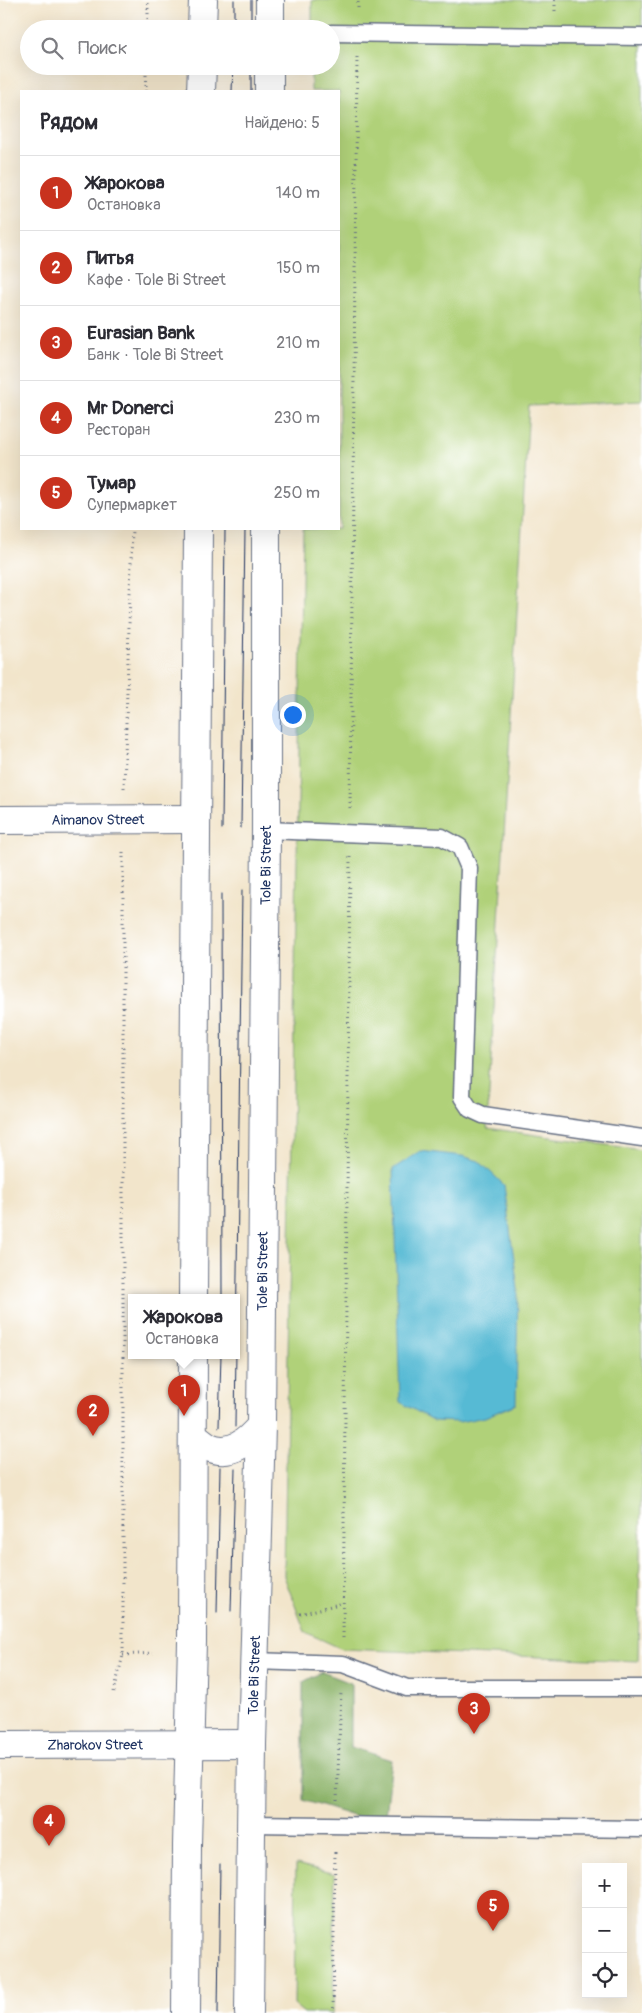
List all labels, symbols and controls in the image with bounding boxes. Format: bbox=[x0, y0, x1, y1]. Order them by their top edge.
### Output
search box bbox=[20, 20, 340, 75]
icon: search bbox=[38, 34, 66, 62]
text: Поиск bbox=[78, 36, 128, 60]
text: Рядом bbox=[40, 109, 98, 136]
text: Найдено: 5 bbox=[244, 113, 320, 133]
text: Жарокова bbox=[87, 171, 165, 195]
text: 1 bbox=[53, 183, 59, 203]
text: 140 m bbox=[276, 183, 320, 203]
text: Остановка bbox=[87, 195, 161, 215]
text: Питья bbox=[87, 246, 134, 270]
text: 2 bbox=[52, 258, 60, 278]
text: 150 m bbox=[276, 258, 320, 278]
text: Кафе · Tole Bi Street bbox=[87, 270, 226, 290]
text: Eurasian Bank bbox=[87, 321, 195, 345]
text: 3 bbox=[52, 333, 60, 353]
text: 210 m bbox=[276, 333, 320, 353]
text: Банк · Tole Bi Street bbox=[87, 345, 223, 365]
text: Mr Donerci bbox=[87, 396, 173, 420]
text: 4 bbox=[51, 408, 61, 428]
text: 230 m bbox=[274, 408, 320, 428]
text: Ресторан bbox=[87, 420, 150, 440]
text: Тумар bbox=[87, 471, 136, 495]
text: 5 bbox=[52, 483, 60, 503]
text: 250 m bbox=[274, 483, 320, 503]
text: Супермаркет bbox=[87, 495, 177, 515]
your location bbox=[280, 702, 306, 728]
street label: Aimanov Street bbox=[52, 811, 145, 829]
street label: Tole Bi Street bbox=[257, 825, 275, 905]
street label: Tole Bi Street bbox=[254, 1231, 272, 1311]
popup bbox=[128, 1294, 240, 1359]
text: Жарокова bbox=[145, 1305, 223, 1329]
text: Остановка bbox=[145, 1329, 219, 1349]
pin: 1 bbox=[168, 1375, 200, 1416]
pin: 2 bbox=[77, 1395, 109, 1436]
street label: Tole Bi Street bbox=[245, 1635, 264, 1715]
pin: 3 bbox=[458, 1693, 490, 1734]
street label: Zharokov Street bbox=[47, 1736, 143, 1754]
pin: 4 bbox=[33, 1805, 65, 1846]
map controls bbox=[582, 1863, 627, 1998]
button: + bbox=[582, 1863, 627, 1908]
pin: 5 bbox=[477, 1890, 509, 1931]
button: − bbox=[582, 1908, 627, 1953]
button: locate bbox=[582, 1953, 627, 1998]

